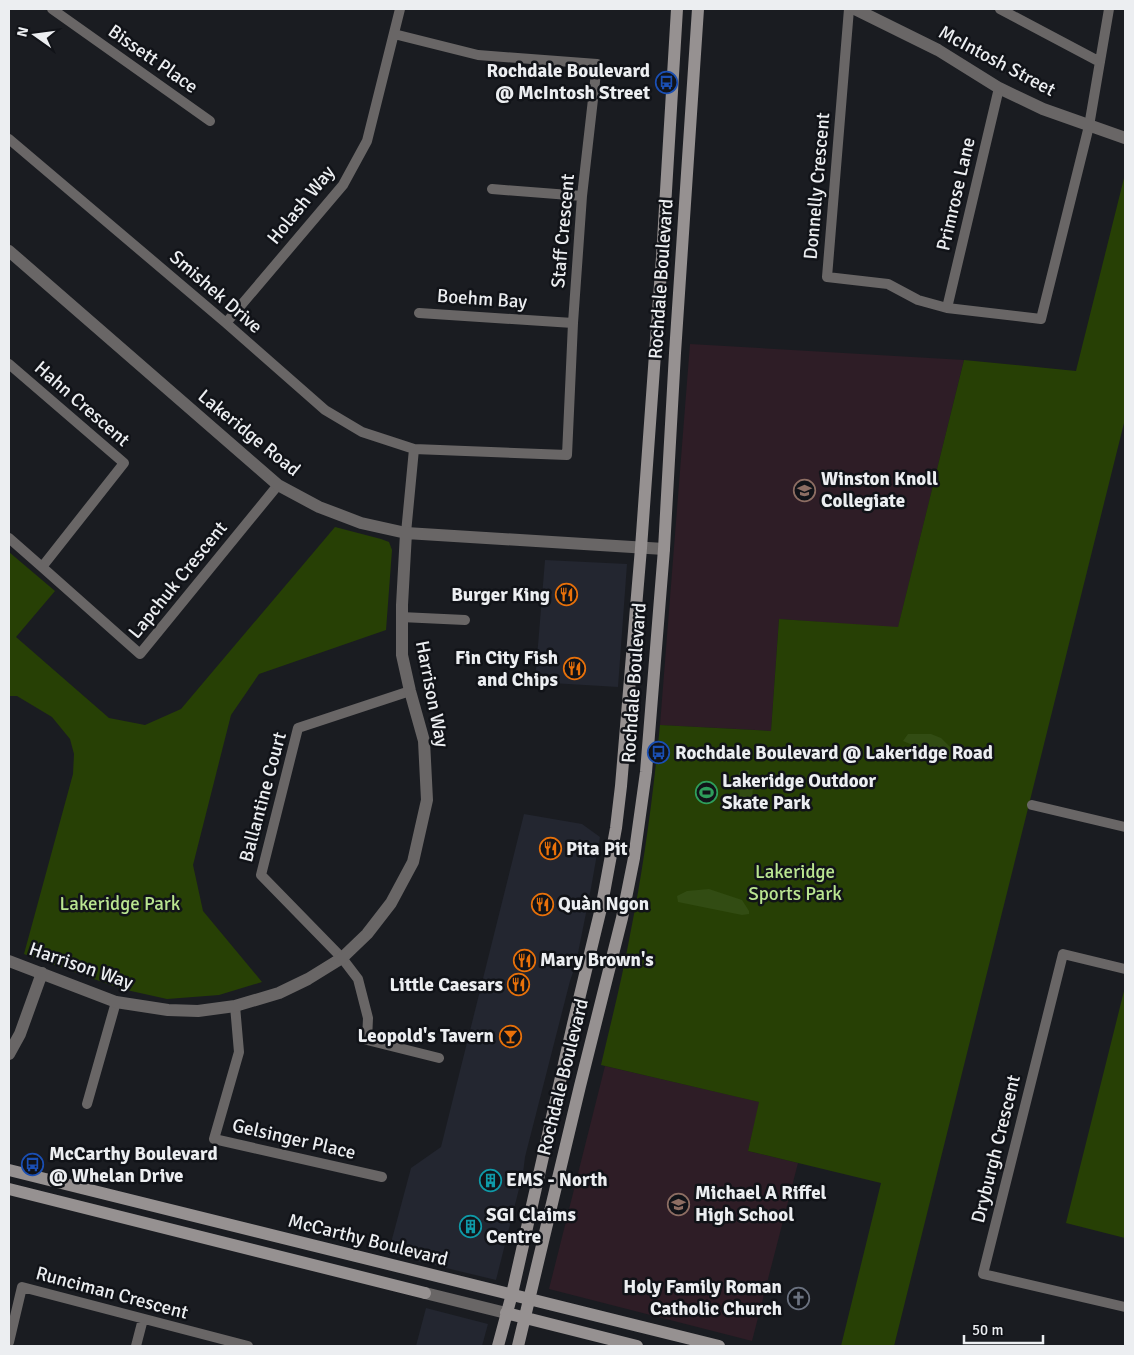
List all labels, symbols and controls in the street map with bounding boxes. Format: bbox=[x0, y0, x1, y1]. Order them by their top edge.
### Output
north arrow bbox=[10, 10, 60, 60]
street label: Bissett Place bbox=[103, 19, 203, 99]
street label: McIntosh Street bbox=[934, 20, 1060, 102]
text: N bbox=[13, 25, 32, 39]
place label: Rochdale Boulevard @ McIntosh Street bbox=[487, 59, 650, 105]
bus stop icon: Rochdale Boulevard @ McIntosh Street bbox=[654, 70, 678, 94]
street label: Donnelly Crescent bbox=[799, 111, 835, 261]
street label: Primrose Lane bbox=[931, 135, 981, 253]
street label: Holash Way bbox=[262, 161, 340, 249]
street label: Staff Crescent bbox=[546, 173, 580, 289]
street label: Rochdale Boulevard bbox=[643, 198, 679, 360]
street label: Smishek Drive bbox=[165, 245, 267, 339]
street label: Boehm Bay bbox=[436, 284, 528, 314]
street label: Hahn Crescent bbox=[29, 356, 135, 452]
street label: Lakeridge Road bbox=[193, 384, 305, 482]
place label: Winston Knoll Collegiate bbox=[821, 467, 938, 513]
school or university icon: Winston Knoll Collegiate bbox=[793, 478, 817, 502]
street label: Lapchuk Crescent bbox=[123, 516, 233, 644]
place label: Burger King bbox=[451, 583, 550, 607]
restaurant icon: Burger King bbox=[554, 583, 578, 607]
street label: Rochdale Boulevard bbox=[616, 602, 652, 764]
street label: Harrison Way bbox=[410, 639, 454, 750]
place label: Fin City Fish and Chips bbox=[455, 646, 558, 692]
restaurant icon: Fin City Fish and Chips bbox=[562, 657, 586, 681]
street label: Ballantine Court bbox=[234, 729, 292, 865]
bus stop icon: Rochdale Boulevard @ Lakeridge Road bbox=[647, 741, 671, 765]
place label: Rochdale Boulevard @ Lakeridge Road bbox=[675, 741, 993, 765]
place label: Lakeridge Outdoor Skate Park bbox=[722, 769, 877, 815]
sports icon: Lakeridge Outdoor Skate Park bbox=[694, 780, 718, 804]
restaurant icon: Pita Pit bbox=[538, 837, 562, 861]
place label: Pita Pit bbox=[566, 837, 628, 861]
park label: Lakeridge Sports Park bbox=[748, 860, 842, 906]
park label: Lakeridge Park bbox=[60, 892, 181, 916]
restaurant icon: Quàn Ngon bbox=[530, 892, 554, 916]
place label: Quàn Ngon bbox=[558, 892, 649, 916]
street label: Harrison Way bbox=[26, 937, 136, 995]
restaurant icon: Mary Brown's bbox=[512, 948, 536, 972]
place label: Mary Brown's bbox=[540, 948, 654, 972]
place label: Little Caesars bbox=[389, 973, 503, 997]
restaurant icon: Little Caesars bbox=[507, 973, 531, 997]
street label: Rochdale Boulevard bbox=[532, 996, 594, 1158]
place label: Leopold's Tavern bbox=[358, 1024, 494, 1048]
bar icon: Leopold's Tavern bbox=[498, 1024, 522, 1048]
street label: Dryburgh Crescent bbox=[966, 1072, 1026, 1226]
street label: Gelsinger Place bbox=[230, 1113, 358, 1165]
place label: McCarthy Boulevard @ Whelan Drive bbox=[49, 1142, 218, 1188]
bus stop icon: McCarthy Boulevard @ Whelan Drive bbox=[21, 1153, 45, 1177]
building icon: EMS - North bbox=[478, 1168, 502, 1192]
place label: EMS - North bbox=[506, 1168, 608, 1192]
place label: Michael A Riffel High School bbox=[695, 1181, 827, 1227]
school or university icon: Michael A Riffel High School bbox=[667, 1192, 691, 1216]
place label: SGI Claims Centre bbox=[486, 1203, 576, 1249]
street label: McCarthy Boulevard bbox=[286, 1209, 450, 1271]
building icon: SGI Claims Centre bbox=[458, 1214, 482, 1238]
street label: Runciman Crescent bbox=[33, 1261, 191, 1325]
place label: Holy Family Roman Catholic Church bbox=[623, 1275, 782, 1321]
church icon: Holy Family Roman Catholic Church bbox=[786, 1286, 810, 1310]
scale bar bbox=[964, 1312, 1043, 1344]
text: 50 m bbox=[972, 1321, 1003, 1339]

